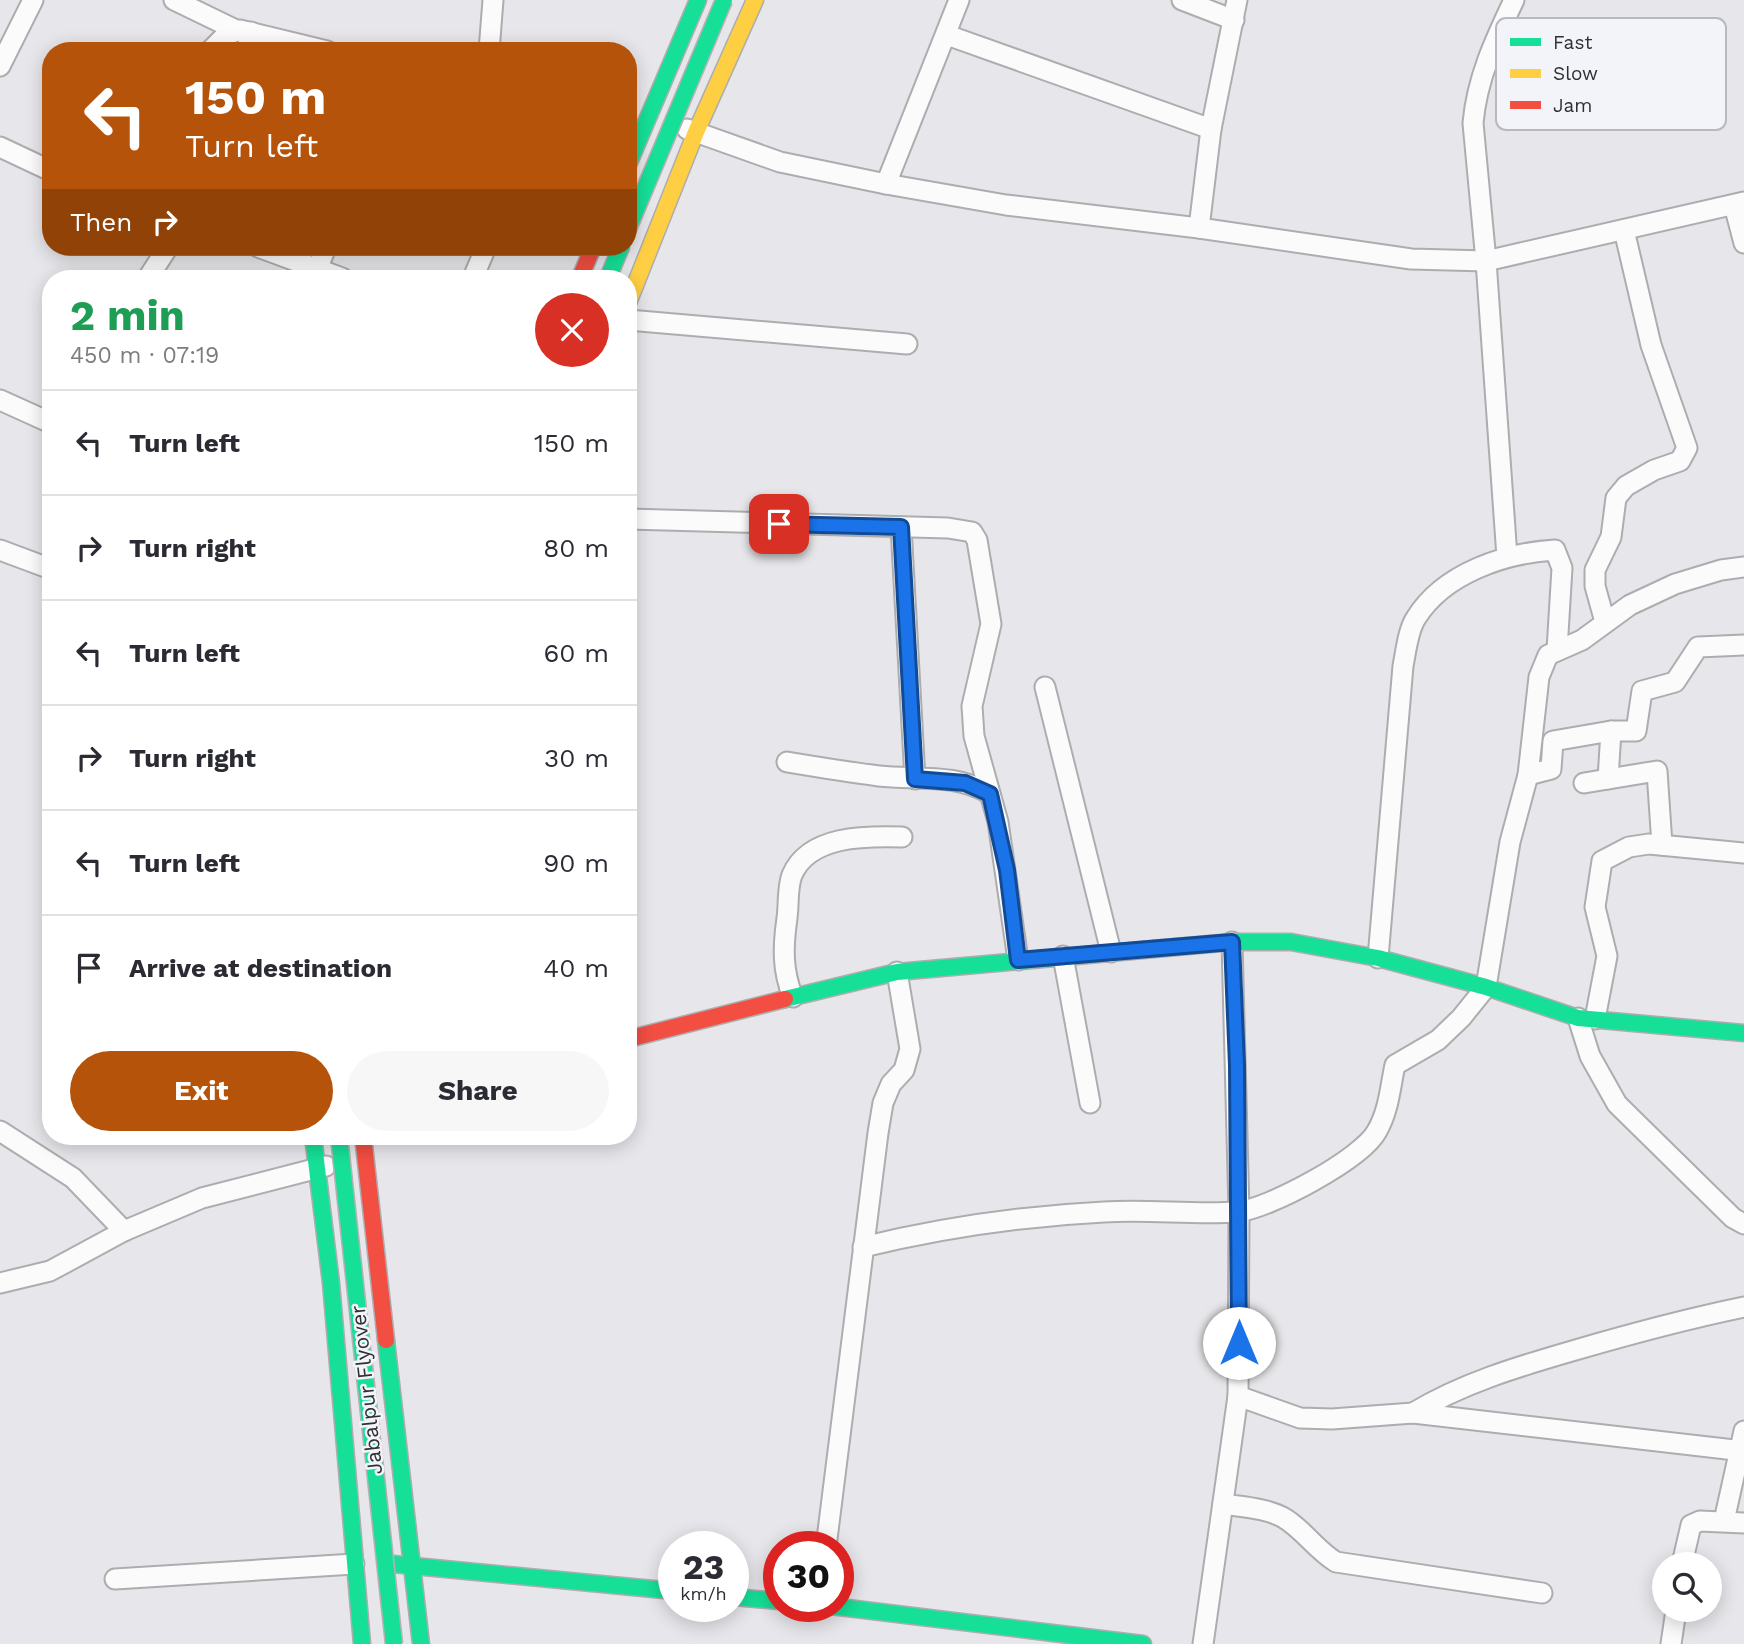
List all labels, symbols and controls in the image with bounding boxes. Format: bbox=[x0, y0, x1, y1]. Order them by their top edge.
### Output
legend bbox=[1496, 18, 1726, 130]
text: Fast bbox=[1553, 31, 1592, 54]
text: Slow bbox=[1553, 62, 1598, 85]
text: 150 m bbox=[185, 68, 326, 126]
icon: left bbox=[70, 70, 161, 161]
text: Jam bbox=[1553, 94, 1592, 117]
text: Turn left bbox=[185, 127, 318, 165]
icon: right bbox=[146, 203, 184, 241]
text: Then bbox=[70, 207, 132, 237]
text: 2 min bbox=[70, 291, 185, 340]
button: close bbox=[535, 293, 609, 367]
text: 450 m · 07:19 bbox=[70, 342, 219, 369]
icon: left bbox=[70, 424, 108, 462]
text: Turn left bbox=[129, 428, 240, 458]
text: 150 m bbox=[534, 428, 609, 458]
pin bbox=[749, 494, 809, 554]
icon: arrive bbox=[760, 505, 798, 543]
icon: right bbox=[70, 529, 108, 567]
text: Turn right bbox=[129, 533, 256, 563]
text: 80 m bbox=[543, 533, 609, 563]
icon: left bbox=[70, 634, 108, 672]
text: Turn left bbox=[129, 638, 240, 668]
text: 60 m bbox=[543, 638, 609, 668]
icon: right bbox=[70, 739, 108, 777]
text: Turn right bbox=[129, 743, 256, 773]
text: 30 m bbox=[544, 743, 609, 773]
icon: left bbox=[70, 844, 108, 882]
text: Turn left bbox=[129, 848, 240, 878]
text: 90 m bbox=[543, 848, 609, 878]
icon: arrive bbox=[70, 949, 108, 987]
text: Arrive at destination bbox=[129, 953, 392, 983]
text: 40 m bbox=[543, 953, 609, 983]
button: Exit bbox=[70, 1051, 333, 1131]
button: Share bbox=[347, 1051, 609, 1131]
street label: Jabalpur Flyover bbox=[345, 1304, 387, 1476]
position arrow bbox=[1202, 1306, 1276, 1380]
speed limit sign: 30 bbox=[763, 1531, 854, 1622]
text: 23 bbox=[683, 1546, 724, 1588]
map controls bbox=[1652, 1552, 1722, 1622]
button: search bbox=[1652, 1552, 1722, 1622]
text: km/h bbox=[680, 1583, 727, 1604]

